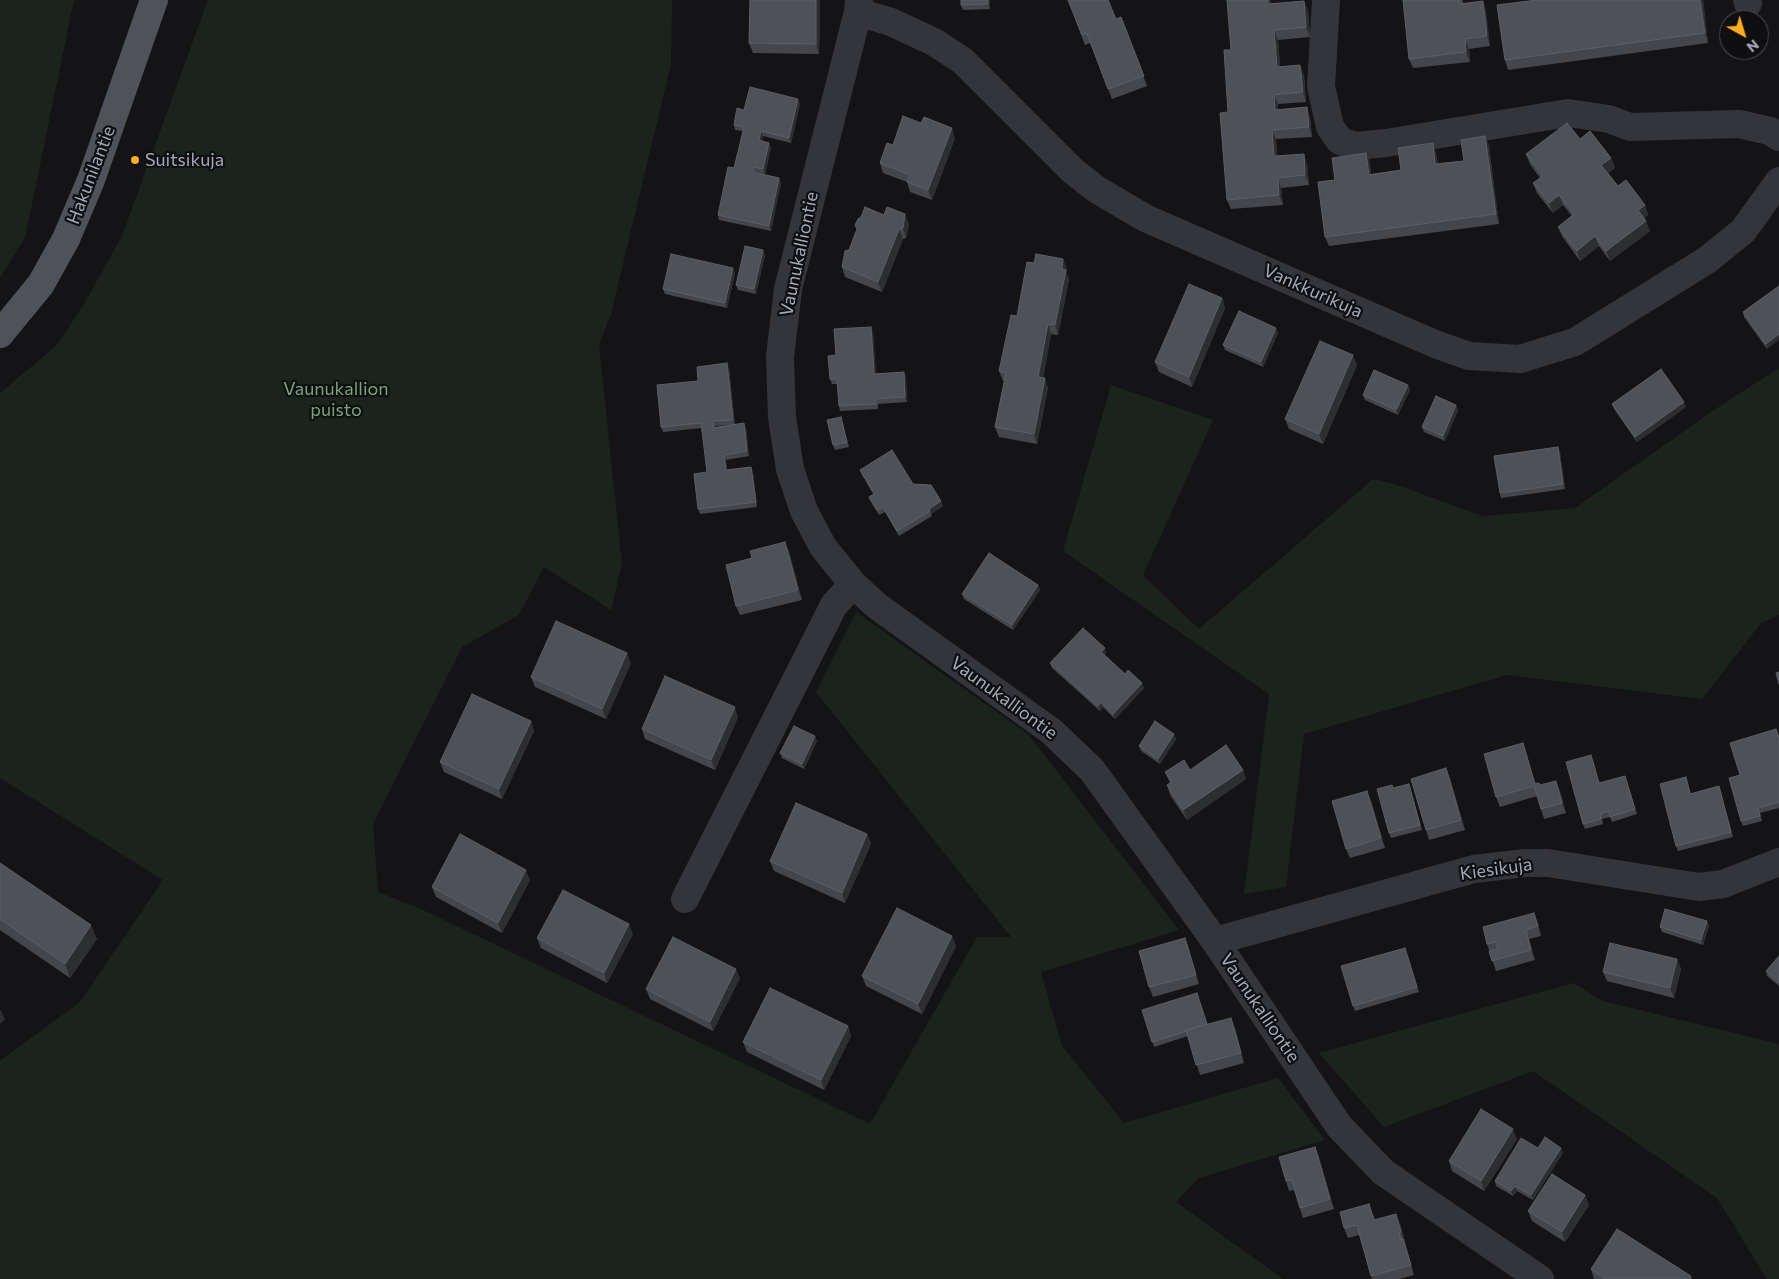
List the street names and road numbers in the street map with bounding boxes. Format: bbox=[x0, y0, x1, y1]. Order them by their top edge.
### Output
street label: Hakunilantie bbox=[62, 123, 120, 227]
street label: Vaunukalliontie bbox=[775, 190, 823, 318]
street label: Vankkurikuja bbox=[1260, 260, 1366, 322]
street label: Vaunukalliontie bbox=[946, 652, 1062, 744]
street label: Kiesikuja bbox=[1458, 853, 1534, 885]
street label: Vaunukalliontie bbox=[1216, 949, 1304, 1067]

